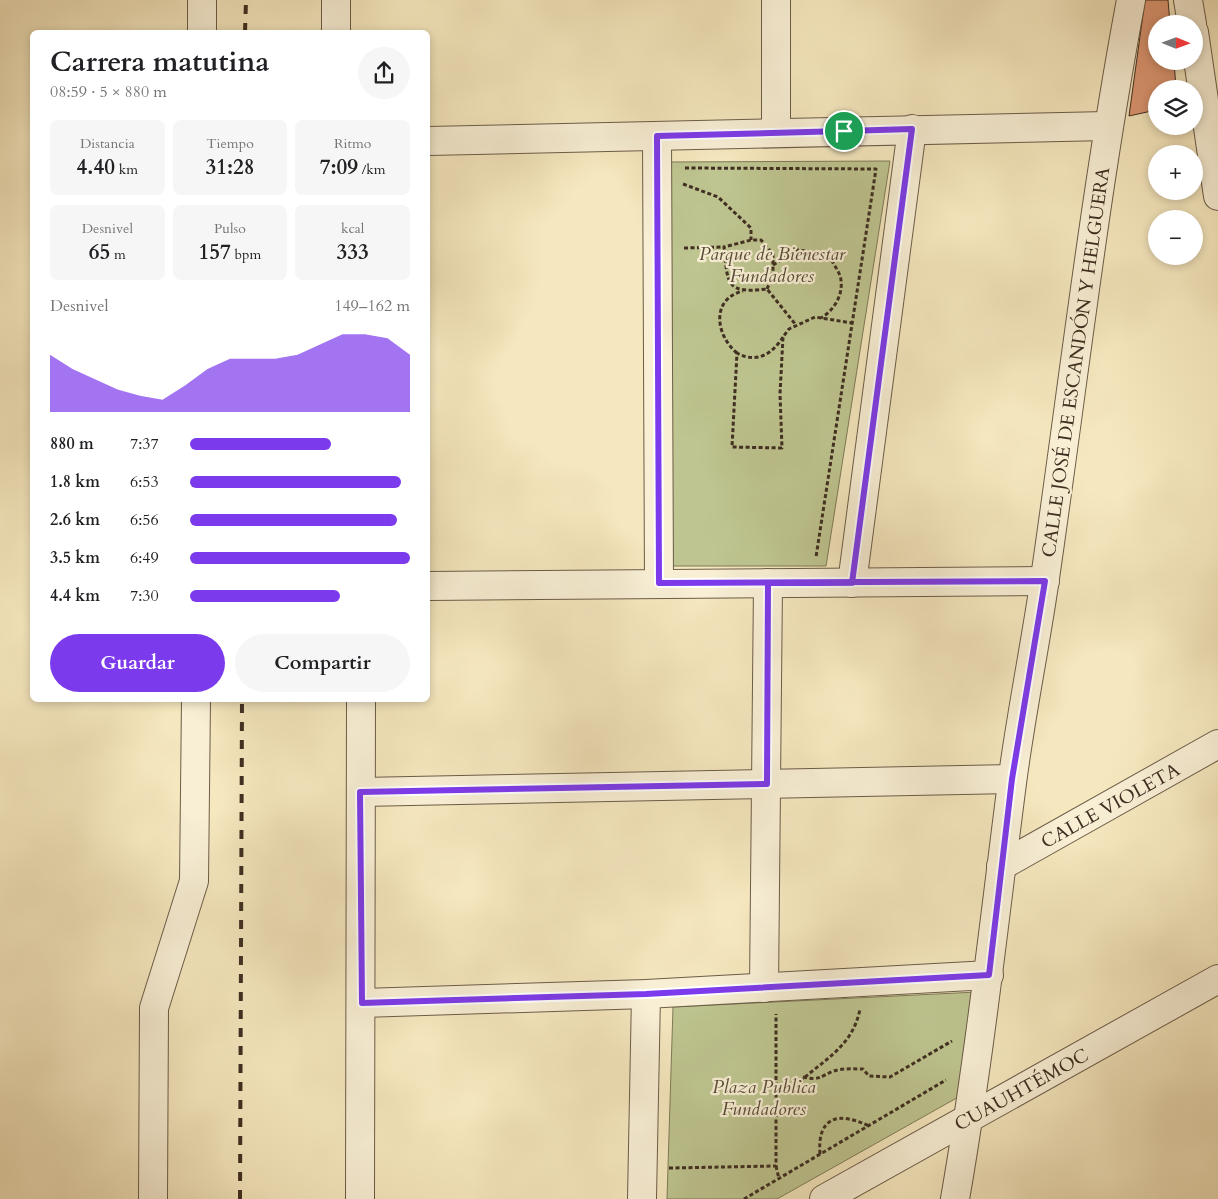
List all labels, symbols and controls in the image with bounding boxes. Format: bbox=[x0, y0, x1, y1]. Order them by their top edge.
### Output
north arrow bbox=[1148, 15, 1202, 70]
map controls bbox=[1148, 15, 1203, 265]
text: Carrera matutina bbox=[50, 43, 269, 81]
button: share bbox=[358, 47, 410, 99]
button: layers bbox=[1148, 80, 1203, 135]
text: 08:59 · 5 × 880 m bbox=[50, 81, 167, 103]
pin bbox=[823, 110, 865, 152]
icon: arrive bbox=[830, 117, 858, 145]
text: Distancia bbox=[80, 134, 135, 153]
text: Tiempo bbox=[206, 134, 254, 153]
text: Ritmo bbox=[334, 134, 371, 153]
button: + bbox=[1148, 145, 1203, 200]
text: 4.40 bbox=[77, 153, 115, 182]
text: 31:28 bbox=[205, 153, 255, 182]
text: 7:09 bbox=[320, 153, 358, 182]
text: km bbox=[115, 160, 138, 179]
text: /km bbox=[358, 160, 386, 179]
street label: CALLE JOSÉ DE ESCANDÓN Y HELGUERA bbox=[1035, 165, 1116, 559]
button: − bbox=[1148, 210, 1203, 265]
text: Desnivel bbox=[82, 219, 133, 238]
text: Pulso bbox=[214, 219, 246, 238]
text: kcal bbox=[341, 219, 364, 238]
text: 65 bbox=[89, 238, 110, 267]
text: 157 bbox=[199, 238, 231, 267]
text: 333 bbox=[337, 238, 369, 267]
park label: Parque de Bienestar Fundadores bbox=[699, 241, 846, 289]
text: m bbox=[110, 245, 126, 264]
text: bpm bbox=[231, 245, 261, 264]
text: Desnivel bbox=[50, 295, 109, 317]
text: 149–162 m bbox=[334, 295, 410, 317]
text: 880 m bbox=[50, 433, 94, 455]
text: 7:37 bbox=[130, 433, 159, 455]
text: 1.8 km bbox=[50, 471, 100, 493]
text: 6:53 bbox=[130, 471, 159, 493]
text: 2.6 km bbox=[50, 509, 100, 531]
text: 6:56 bbox=[130, 509, 159, 531]
text: 3.5 km bbox=[50, 547, 100, 569]
text: 6:49 bbox=[130, 547, 159, 569]
text: 4.4 km bbox=[50, 585, 100, 607]
text: 7:30 bbox=[130, 585, 159, 607]
button: Guardar bbox=[50, 634, 225, 692]
button: Compartir bbox=[235, 634, 410, 692]
street label: CALLE VIOLETA bbox=[1036, 757, 1185, 855]
street label: CUAUHTÉMOC bbox=[950, 1042, 1093, 1137]
park label: Plaza Publica Fundadores bbox=[712, 1074, 816, 1122]

